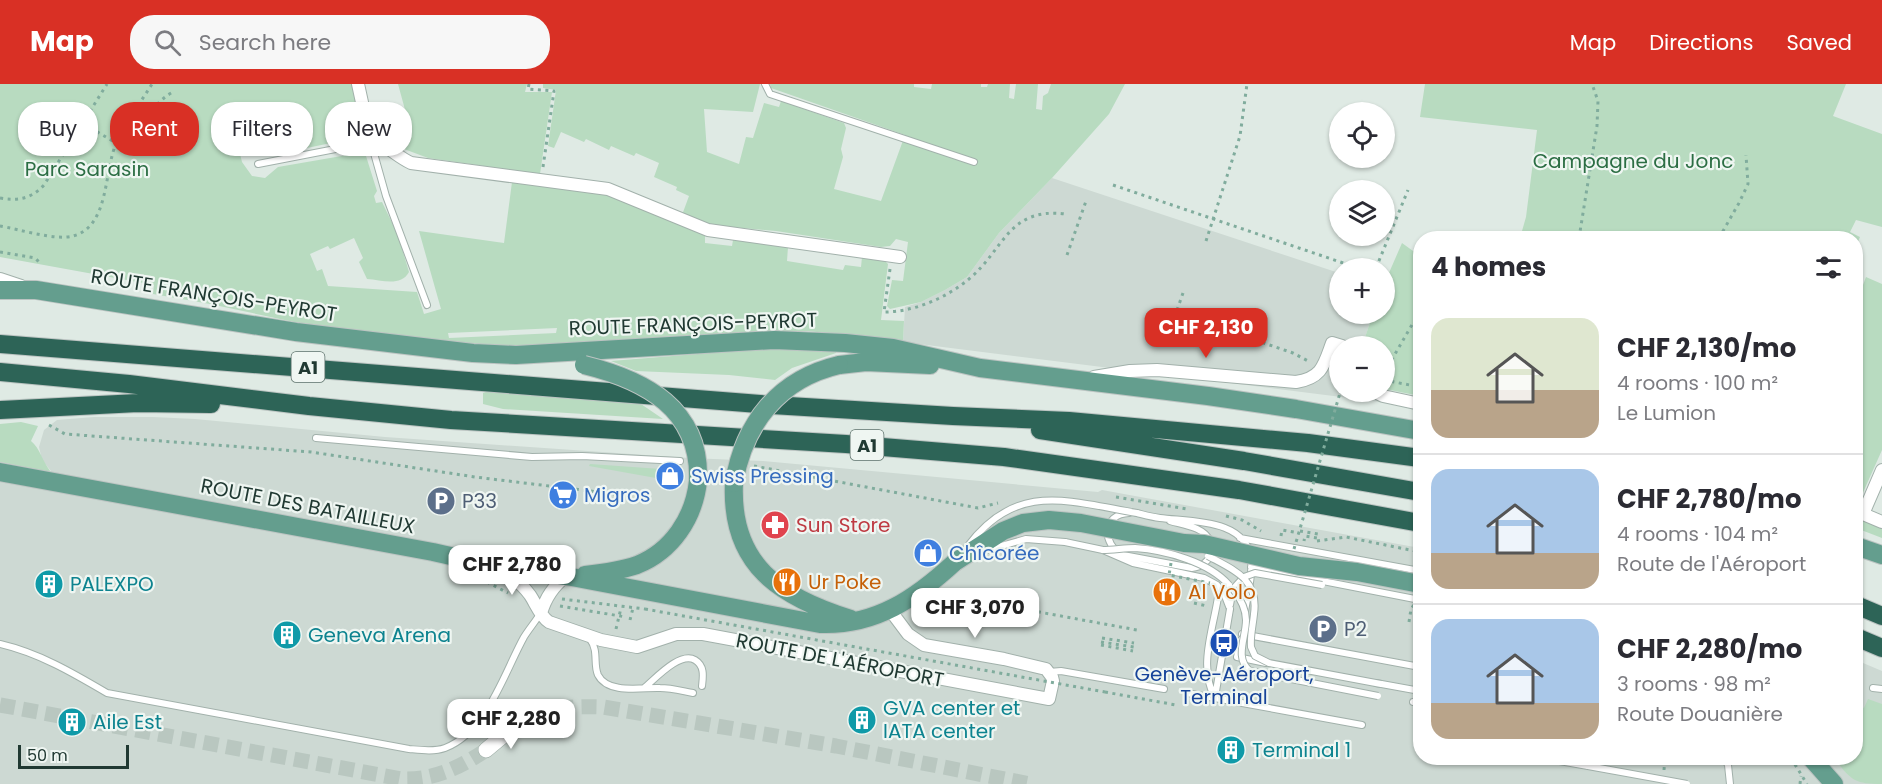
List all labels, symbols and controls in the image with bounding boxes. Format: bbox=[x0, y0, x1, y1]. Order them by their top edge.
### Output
search box bbox=[130, 15, 550, 69]
text: Map bbox=[30, 22, 94, 61]
icon: search bbox=[151, 26, 184, 59]
text: Search here bbox=[199, 27, 331, 58]
text: Map bbox=[1570, 28, 1616, 57]
text: Directions bbox=[1649, 28, 1753, 57]
text: Saved bbox=[1786, 28, 1852, 57]
chip: Buy bbox=[18, 102, 98, 156]
chip: Rent bbox=[110, 102, 199, 156]
chip: Filters bbox=[211, 102, 313, 156]
chip: New bbox=[325, 102, 412, 156]
map controls bbox=[1329, 102, 1395, 402]
button: locate bbox=[1329, 102, 1395, 168]
park label: Campagne du Jonc bbox=[1533, 147, 1733, 175]
park label: Parc Sarasin bbox=[25, 155, 149, 183]
button: layers bbox=[1329, 180, 1395, 246]
text: 4 homes bbox=[1431, 249, 1546, 285]
icon: filters bbox=[1812, 251, 1845, 284]
button: + bbox=[1329, 258, 1395, 324]
street label: ROUTE FRANÇOIS-PEYROT bbox=[89, 262, 339, 328]
street label: ROUTE FRANÇOIS-PEYROT bbox=[568, 306, 818, 342]
pin: CHF 2,130 bbox=[1137, 308, 1275, 359]
text: CHF 2,130 bbox=[1159, 313, 1253, 341]
text: CHF 2,130/mo bbox=[1617, 330, 1796, 366]
button: − bbox=[1329, 336, 1395, 402]
icon: home bbox=[1479, 342, 1551, 414]
road number: A1 bbox=[292, 352, 324, 382]
text: 4 rooms · 100 m² bbox=[1617, 369, 1778, 397]
text: Le Lumion bbox=[1617, 399, 1716, 427]
road number: A1 bbox=[850, 430, 884, 460]
shop icon: Swiss Pressing bbox=[654, 460, 686, 492]
place label: Swiss Pressing bbox=[691, 462, 834, 490]
street label: ROUTE DES BATAILLEUX bbox=[198, 471, 418, 541]
supermarket icon: Migros bbox=[547, 479, 579, 511]
place label: Migros bbox=[584, 481, 650, 509]
text: CHF 2,780/mo bbox=[1617, 481, 1801, 517]
parking icon: P33 bbox=[425, 485, 457, 517]
place label: P33 bbox=[462, 487, 497, 515]
icon: home bbox=[1479, 493, 1551, 565]
pharmacy icon: Sun Store bbox=[759, 509, 791, 541]
place label: Sun Store bbox=[796, 511, 890, 539]
text: 4 rooms · 104 m² bbox=[1617, 520, 1778, 548]
shop icon: Chîcorée bbox=[912, 537, 944, 569]
place label: Chîcorée bbox=[949, 539, 1039, 567]
pin: CHF 2,780 bbox=[443, 545, 581, 596]
text: CHF 2,780 bbox=[463, 550, 561, 578]
text: Route de l'Aéroport bbox=[1617, 550, 1806, 578]
restaurant icon: Ur Poke bbox=[771, 566, 803, 598]
building icon: PALEXPO bbox=[33, 568, 65, 600]
place label: Ur Poke bbox=[808, 568, 881, 596]
place label: PALEXPO bbox=[70, 570, 154, 598]
restaurant icon: Al Volo bbox=[1151, 576, 1183, 608]
place label: Al Volo bbox=[1188, 578, 1256, 606]
pin: CHF 3,070 bbox=[906, 588, 1044, 639]
text: CHF 3,070 bbox=[925, 593, 1025, 621]
parking icon: P2 bbox=[1307, 613, 1339, 645]
place label: P2 bbox=[1344, 615, 1367, 643]
building icon: Geneva Arena bbox=[271, 619, 303, 651]
place label: Geneva Arena bbox=[308, 621, 451, 649]
street label: ROUTE DE L'AÉROPORT bbox=[734, 626, 947, 694]
bus stop icon: Genève-Aéroport, Terminal bbox=[1208, 627, 1240, 659]
text: CHF 2,280/mo bbox=[1617, 631, 1802, 667]
icon: home bbox=[1479, 643, 1551, 715]
place label: Genève-Aéroport, Terminal bbox=[1135, 660, 1314, 711]
text: 3 rooms · 98 m² bbox=[1617, 670, 1771, 698]
place label: GVA center et IATA center bbox=[883, 694, 1020, 745]
pin: CHF 2,280 bbox=[442, 699, 580, 750]
text: Route Douanière bbox=[1617, 700, 1783, 728]
text: CHF 2,280 bbox=[461, 704, 561, 732]
building icon: GVA center et IATA center bbox=[846, 704, 878, 736]
building icon: Aile Est bbox=[56, 706, 88, 738]
place label: Aile Est bbox=[93, 708, 162, 736]
building icon: Terminal 1 bbox=[1215, 734, 1247, 766]
place label: Terminal 1 bbox=[1252, 736, 1351, 764]
scale bar bbox=[18, 742, 129, 770]
text: 50 m bbox=[27, 744, 68, 767]

